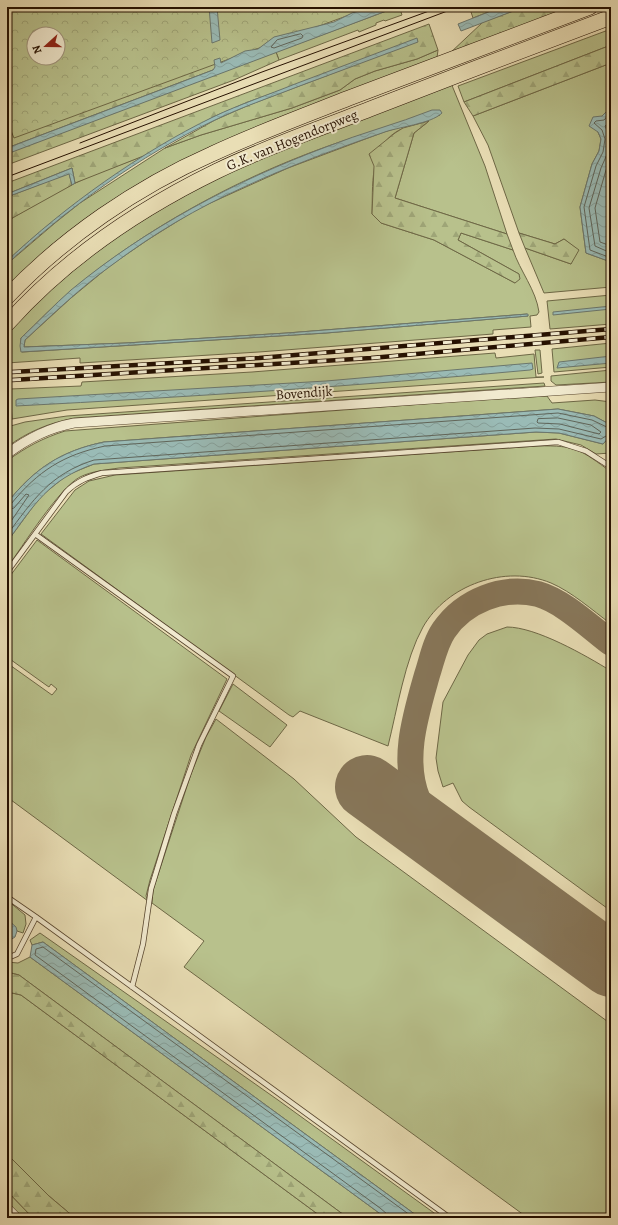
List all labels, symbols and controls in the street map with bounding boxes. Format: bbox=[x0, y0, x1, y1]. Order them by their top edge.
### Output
north arrow bbox=[26, 26, 66, 66]
text: N bbox=[29, 43, 46, 56]
street label: G.K. van Hogendorpweg bbox=[223, 105, 361, 175]
street label: Bovendijk bbox=[275, 382, 333, 404]

